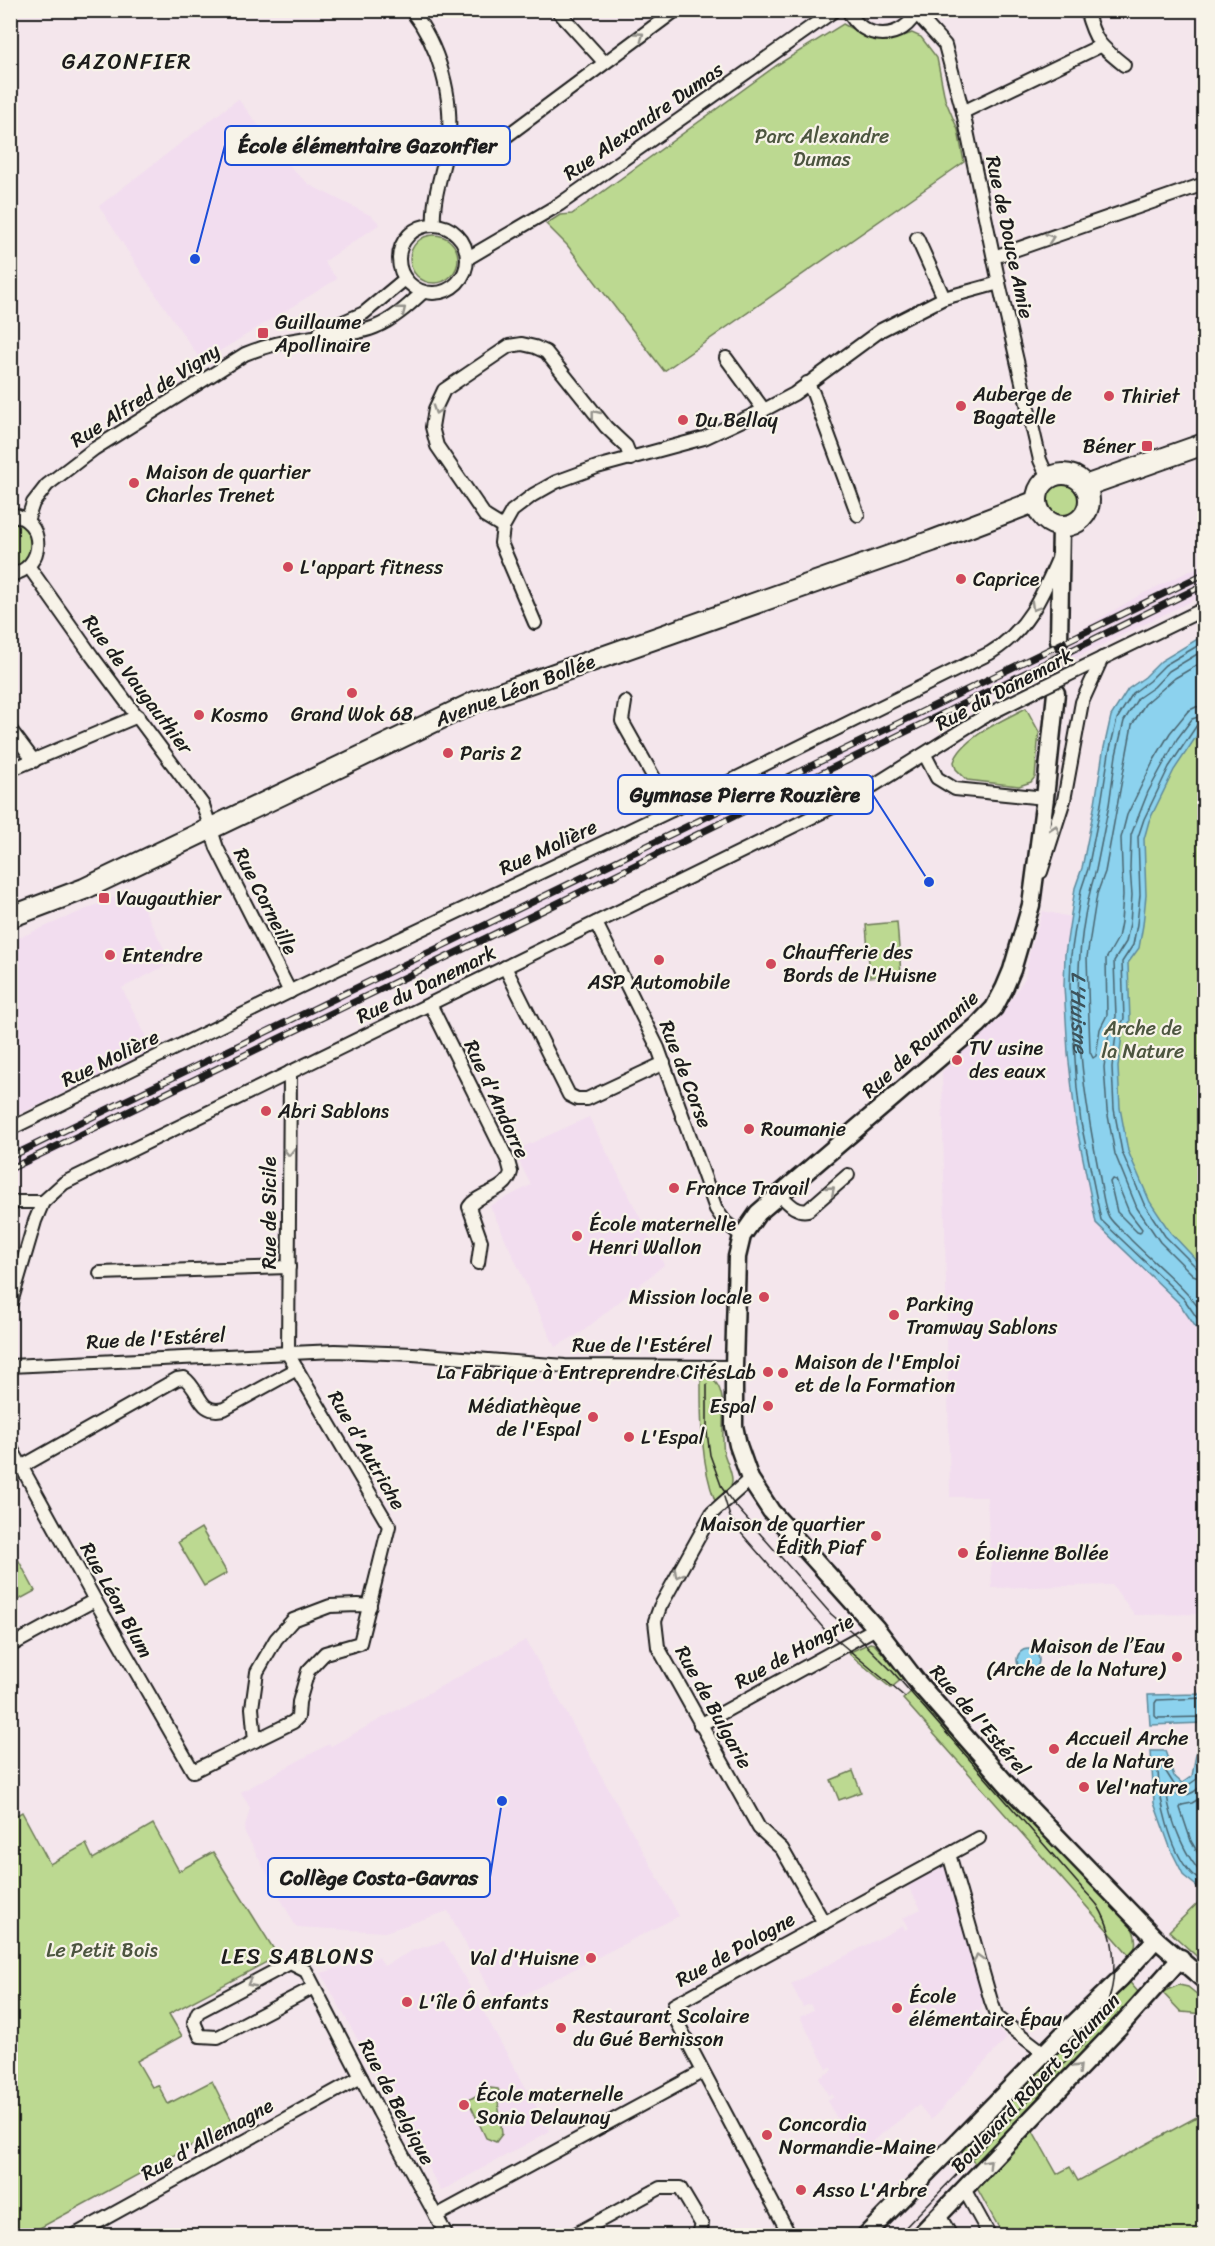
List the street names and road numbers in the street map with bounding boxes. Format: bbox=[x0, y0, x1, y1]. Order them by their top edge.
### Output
street label: Rue Alexandre Dumas bbox=[556, 52, 732, 190]
street label: Rue de Douce Amie bbox=[975, 152, 1044, 322]
street label: Rue Alfred de Vigny bbox=[63, 333, 228, 457]
street label: Rue de Vaugauthier bbox=[73, 607, 203, 763]
street label: Rue du Danemark bbox=[929, 638, 1080, 741]
street label: Avenue Léon Bollée bbox=[429, 644, 601, 737]
street label: Rue Molière bbox=[493, 809, 603, 886]
street label: Rue Corneille bbox=[224, 841, 308, 961]
street label: Rue du Danemark bbox=[350, 935, 503, 1034]
street label: Rue de Roumanie bbox=[853, 982, 987, 1107]
street label: Rue de Corse bbox=[649, 1015, 722, 1133]
street label: Rue Molière bbox=[55, 1020, 165, 1097]
street label: Rue d'Andorre bbox=[454, 1034, 539, 1164]
street label: Rue de Sicile bbox=[252, 1156, 287, 1269]
street label: Rue de l'Estérel bbox=[85, 1317, 227, 1360]
street label: Rue de l'Estérel bbox=[572, 1328, 712, 1363]
street label: Rue d'Autriche bbox=[318, 1384, 415, 1517]
street label: Rue Léon Blum bbox=[70, 1536, 163, 1665]
street label: Rue de Hongrie bbox=[728, 1604, 861, 1699]
street label: Rue de Bulgarie bbox=[665, 1639, 762, 1776]
street label: Rue de l'Estérel bbox=[921, 1656, 1039, 1785]
street label: Rue de Pologne bbox=[669, 1902, 802, 1997]
street label: Boulevard Robert Schuman bbox=[942, 1985, 1129, 2182]
street label: Rue de Belgique bbox=[349, 2033, 445, 2172]
street label: Rue d'Allemagne bbox=[134, 2088, 280, 2190]

